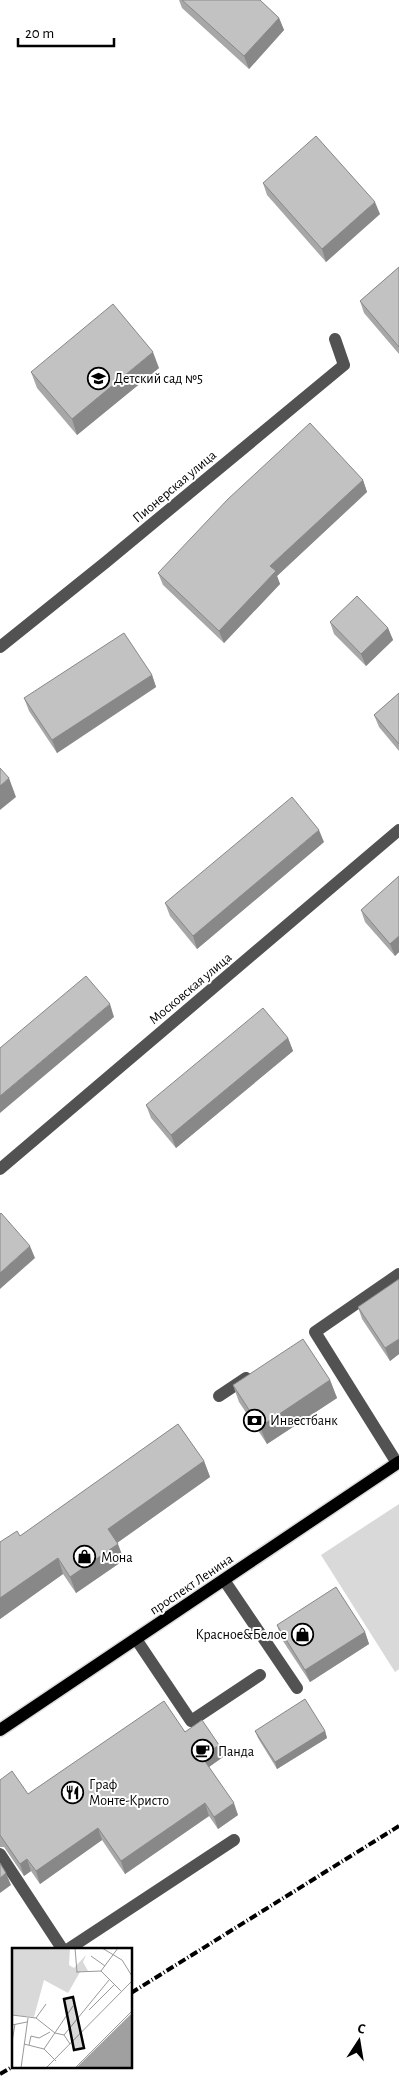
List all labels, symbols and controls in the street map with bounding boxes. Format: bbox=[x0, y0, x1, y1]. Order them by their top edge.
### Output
scale bar bbox=[18, 15, 114, 47]
text: 20 m bbox=[25, 26, 54, 41]
school or university icon: Детский сад №5 bbox=[86, 366, 110, 390]
place label: Детский сад №5 bbox=[114, 372, 203, 386]
street label: Пионерская улица bbox=[130, 448, 220, 526]
street label: Московская улица bbox=[147, 950, 235, 1027]
bank icon: Инвестбанк bbox=[242, 1408, 266, 1432]
place label: Инвестбанк bbox=[270, 1414, 338, 1428]
shop icon: Мона bbox=[73, 1545, 97, 1569]
place label: Мона bbox=[101, 1551, 133, 1565]
street label: проспект Ленина bbox=[147, 1552, 236, 1618]
shop icon: Красное&Белое bbox=[291, 1622, 315, 1646]
place label: Красное&Белое bbox=[195, 1628, 287, 1642]
cafe icon: Панда bbox=[190, 1739, 214, 1763]
place label: Панда bbox=[218, 1745, 255, 1759]
place label: Граф Монте-Кристо bbox=[89, 1778, 169, 1808]
restaurant icon: Граф Монте-Кристо bbox=[61, 1780, 85, 1804]
inset map bbox=[12, 1948, 132, 2068]
north arrow bbox=[334, 2016, 384, 2066]
text: С bbox=[356, 2022, 367, 2037]

